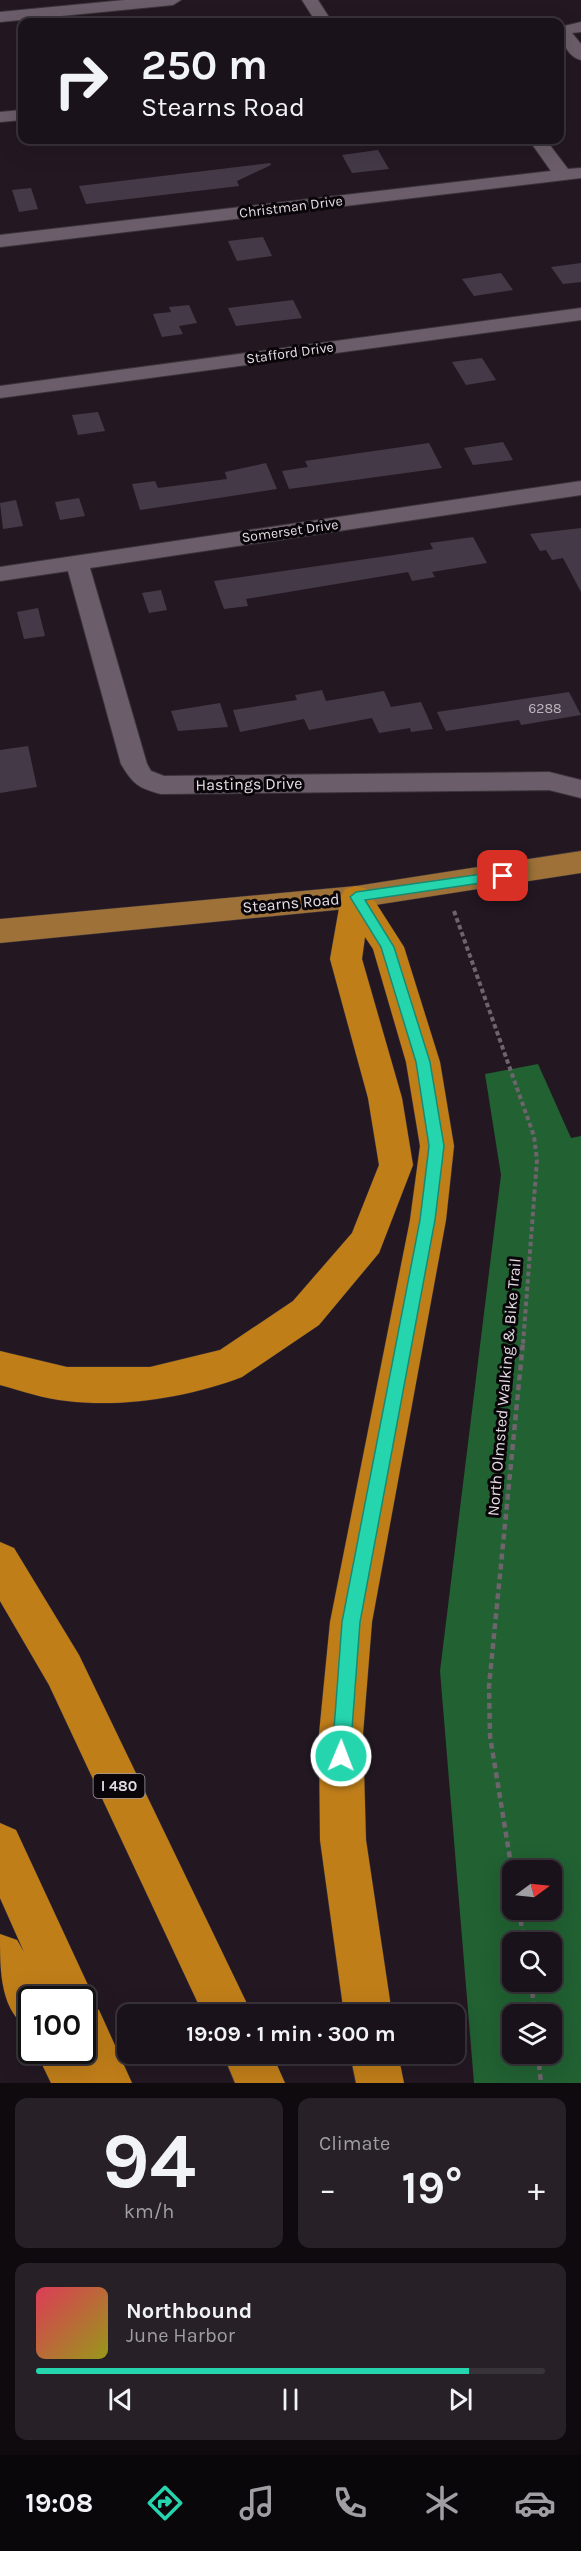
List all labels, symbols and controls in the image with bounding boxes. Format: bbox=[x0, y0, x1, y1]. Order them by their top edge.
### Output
text: 250 m bbox=[141, 40, 268, 90]
icon: right bbox=[42, 42, 120, 120]
text: Stearns Road bbox=[141, 91, 305, 123]
street label: Christman Drive bbox=[238, 192, 344, 222]
street label: Stafford Drive bbox=[245, 338, 335, 368]
street label: Somerset Drive bbox=[241, 516, 339, 546]
house number: 6288 bbox=[528, 700, 562, 717]
street label: Hastings Drive bbox=[195, 774, 303, 794]
pin bbox=[477, 850, 528, 901]
icon: arrive bbox=[486, 859, 519, 892]
street label: Stearns Road bbox=[242, 889, 340, 917]
street label: North Olmsted Walking & Bike Trail bbox=[483, 1257, 525, 1517]
position arrow bbox=[309, 1724, 373, 1788]
road number: I 480 bbox=[94, 1774, 144, 1798]
north arrow bbox=[502, 1860, 562, 1920]
map controls bbox=[502, 1860, 562, 2064]
button: search bbox=[502, 1932, 562, 1992]
speed limit sign: 100 bbox=[18, 1986, 96, 2064]
button: layers bbox=[502, 2004, 562, 2064]
text: 19:09 · 1 min · 300 m bbox=[186, 2021, 396, 2047]
text: 94 bbox=[102, 2115, 196, 2207]
text: Climate bbox=[319, 2132, 390, 2155]
text: 19° bbox=[402, 2162, 462, 2214]
text: − bbox=[319, 2170, 336, 2208]
text: + bbox=[528, 2170, 545, 2208]
text: km/h bbox=[124, 2200, 174, 2223]
text: Northbound bbox=[126, 2298, 252, 2324]
text: June Harbor bbox=[126, 2324, 235, 2347]
icon: previous bbox=[104, 2383, 137, 2416]
icon: pause bbox=[274, 2383, 307, 2416]
icon: next bbox=[444, 2383, 477, 2416]
icon: directions bbox=[144, 2482, 186, 2524]
icon: music bbox=[236, 2482, 278, 2524]
icon: phone bbox=[329, 2482, 371, 2524]
icon: climate bbox=[421, 2482, 463, 2524]
icon: car bbox=[514, 2482, 556, 2524]
text: 19:08 bbox=[25, 2487, 93, 2519]

